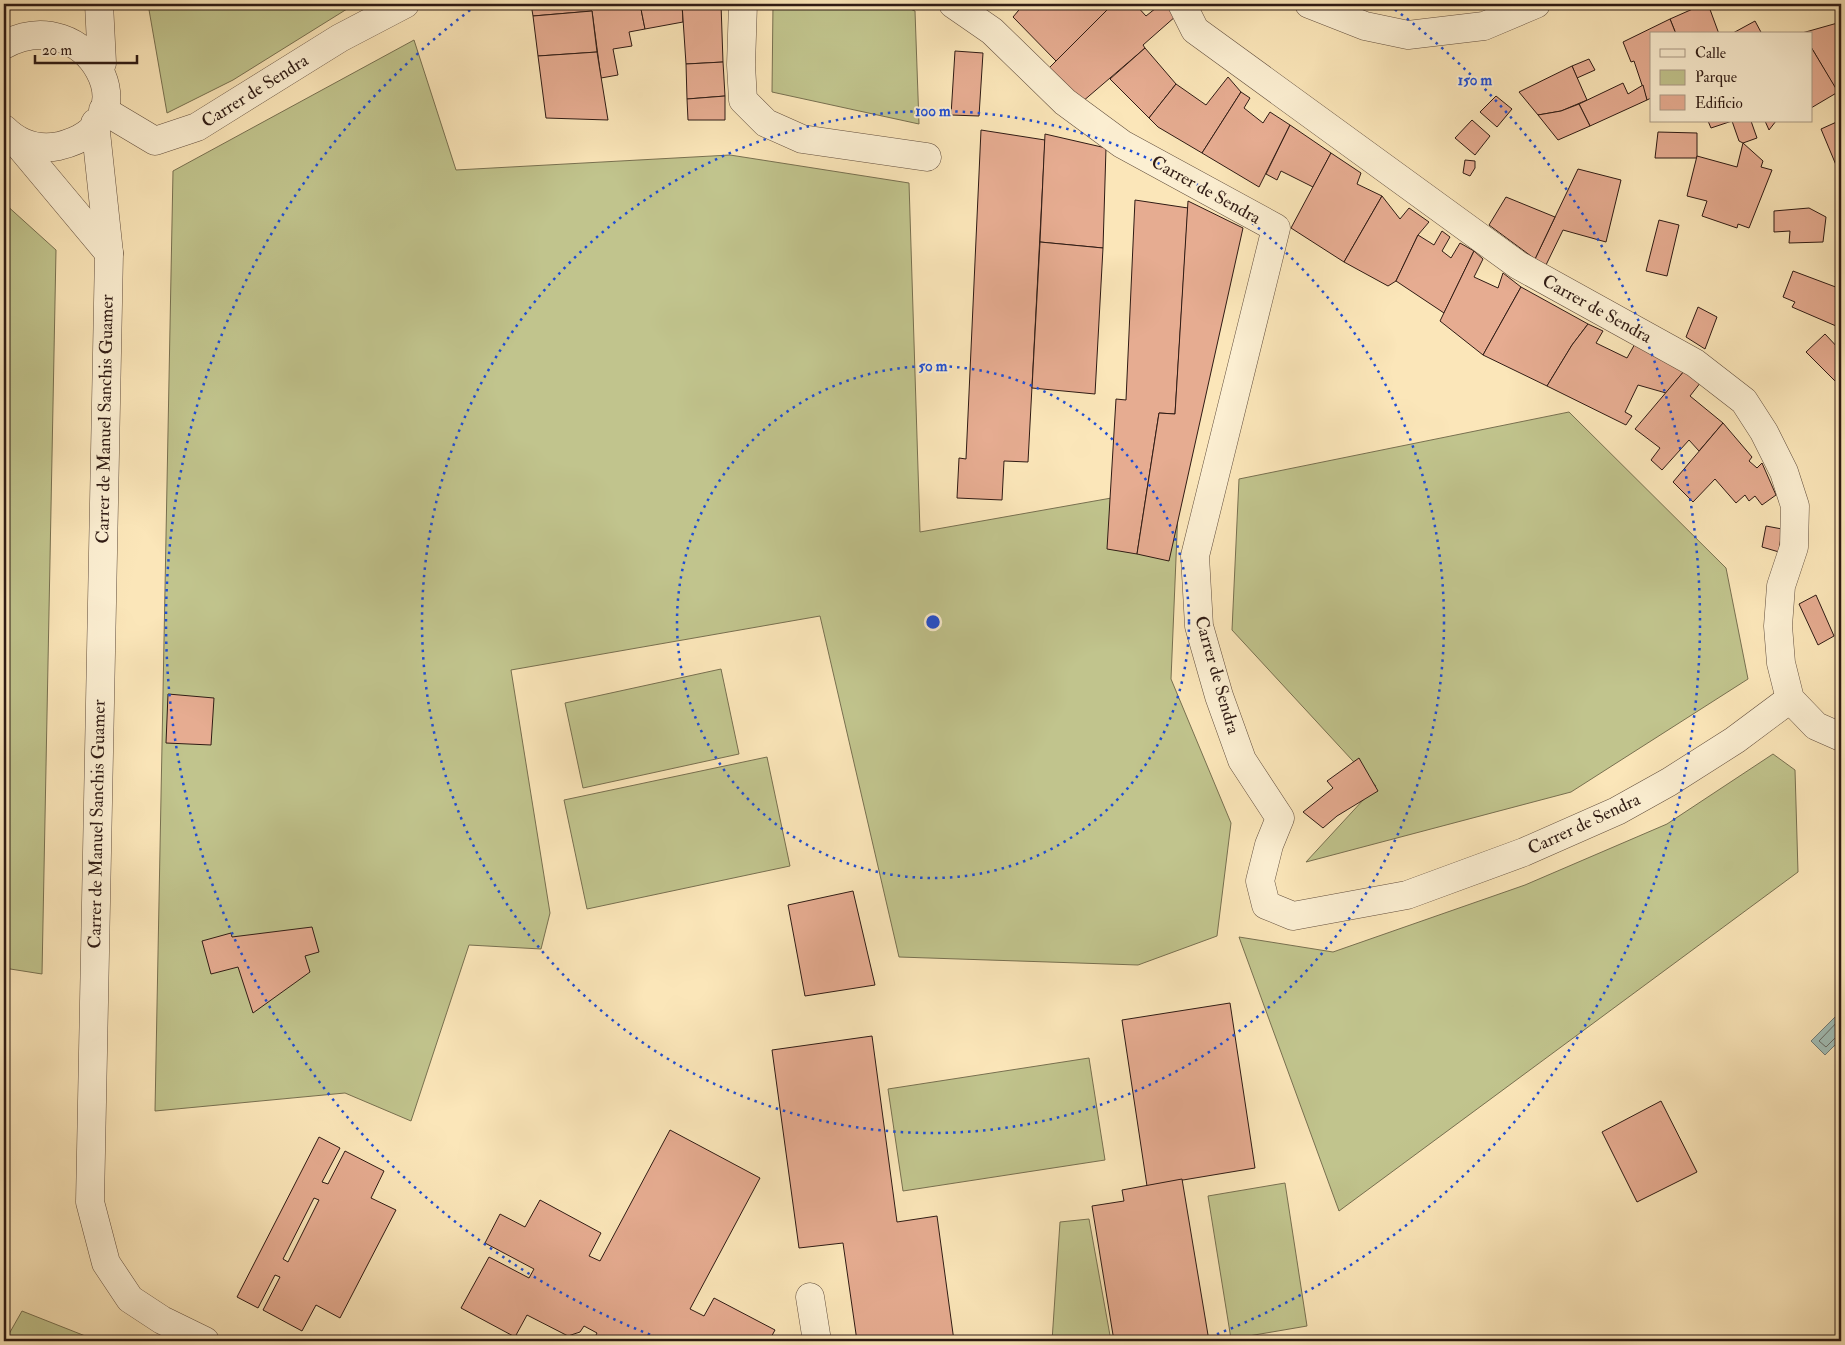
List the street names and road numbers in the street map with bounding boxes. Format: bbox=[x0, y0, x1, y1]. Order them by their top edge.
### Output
street label: Carrer de Sendra bbox=[197, 49, 313, 133]
street label: Carrer de Sendra bbox=[1147, 150, 1265, 230]
street label: Carrer de Sendra bbox=[1538, 269, 1656, 349]
street label: Carrer de Manuel Sanchis Guamer bbox=[91, 294, 119, 544]
street label: Carrer de Sendra bbox=[1189, 613, 1245, 737]
street label: Carrer de Manuel Sanchis Guamer bbox=[83, 699, 111, 949]
street label: Carrer de Sendra bbox=[1524, 788, 1645, 860]

